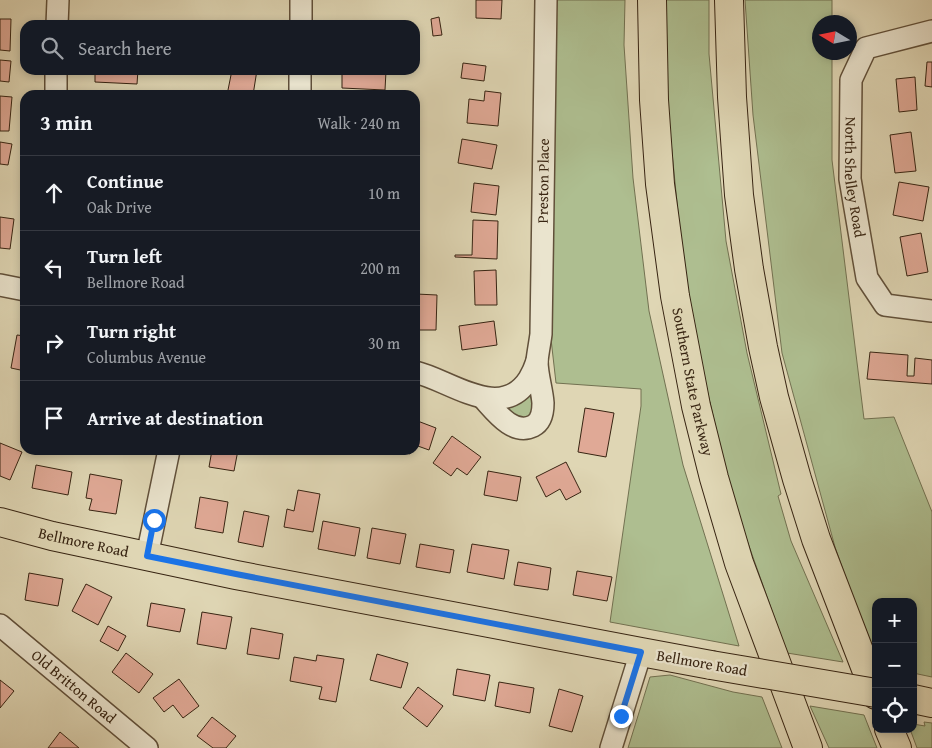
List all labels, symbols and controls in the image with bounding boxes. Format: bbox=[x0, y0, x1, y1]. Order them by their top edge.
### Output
north arrow bbox=[812, 15, 857, 60]
search box bbox=[20, 20, 420, 75]
icon: search bbox=[38, 34, 66, 62]
text: Search here bbox=[78, 34, 172, 62]
text: 3 min bbox=[40, 107, 92, 138]
text: Walk · 240 m bbox=[317, 111, 400, 135]
street label: North Shelley Road bbox=[840, 117, 871, 239]
street label: Preston Place bbox=[532, 138, 554, 223]
text: Continue bbox=[87, 167, 164, 195]
icon: ahead bbox=[40, 179, 68, 207]
text: 10 m bbox=[368, 181, 400, 205]
text: Oak Drive bbox=[87, 195, 152, 219]
text: Turn left bbox=[87, 242, 162, 270]
icon: left bbox=[40, 254, 68, 282]
text: 200 m bbox=[360, 256, 400, 280]
text: Bellmore Road bbox=[87, 270, 185, 294]
street label: Southern State Parkway bbox=[667, 306, 719, 459]
text: Turn right bbox=[87, 317, 176, 345]
icon: right bbox=[40, 329, 68, 357]
text: 30 m bbox=[368, 331, 400, 355]
text: Columbus Avenue bbox=[87, 345, 206, 369]
icon: arrive bbox=[40, 404, 68, 432]
text: Arrive at destination bbox=[87, 404, 263, 432]
route start bbox=[143, 509, 166, 532]
street label: Bellmore Road bbox=[36, 522, 131, 562]
map controls bbox=[872, 598, 917, 733]
button: + bbox=[872, 598, 917, 643]
button: − bbox=[872, 643, 917, 688]
street label: Old Britton Road bbox=[27, 644, 121, 728]
street label: Bellmore Road bbox=[655, 644, 749, 681]
button: locate bbox=[872, 688, 917, 733]
route end bbox=[610, 705, 633, 728]

